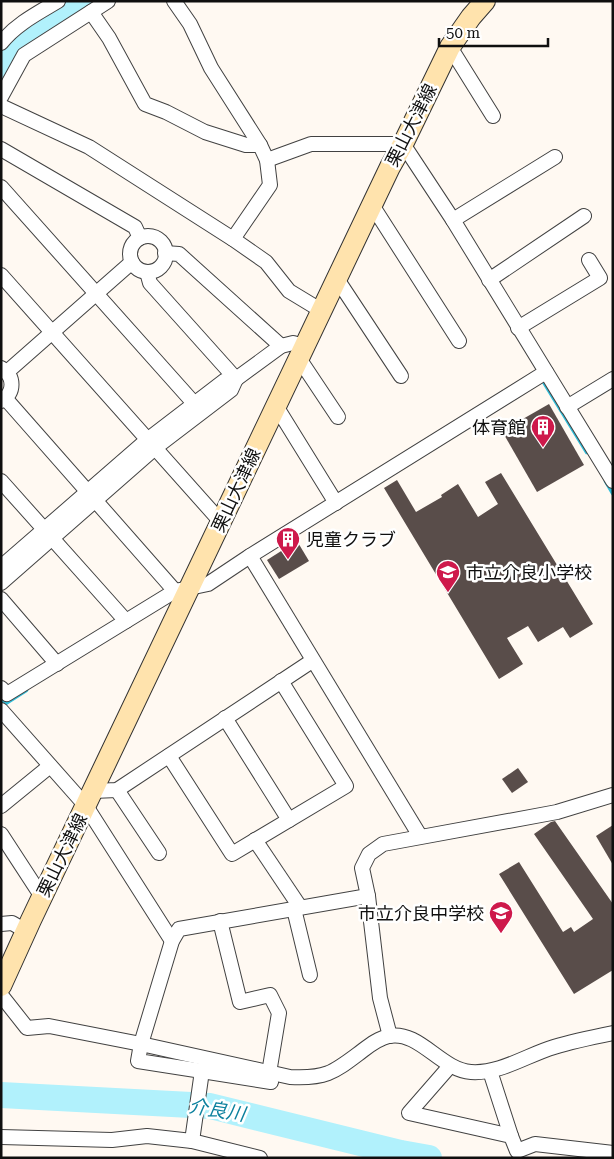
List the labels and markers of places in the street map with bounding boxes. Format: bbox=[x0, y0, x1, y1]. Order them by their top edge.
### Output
building icon: 体育館 bbox=[530, 414, 556, 448]
place label: 体育館 bbox=[472, 417, 526, 438]
building icon: 児童クラブ bbox=[275, 526, 301, 560]
place label: 児童クラブ bbox=[306, 529, 396, 550]
school or university icon: 市立介良小学校 bbox=[435, 559, 461, 593]
place label: 市立介良小学校 bbox=[466, 562, 592, 583]
school or university icon: 市立介良中学校 bbox=[488, 900, 514, 934]
place label: 市立介良中学校 bbox=[358, 903, 484, 924]

